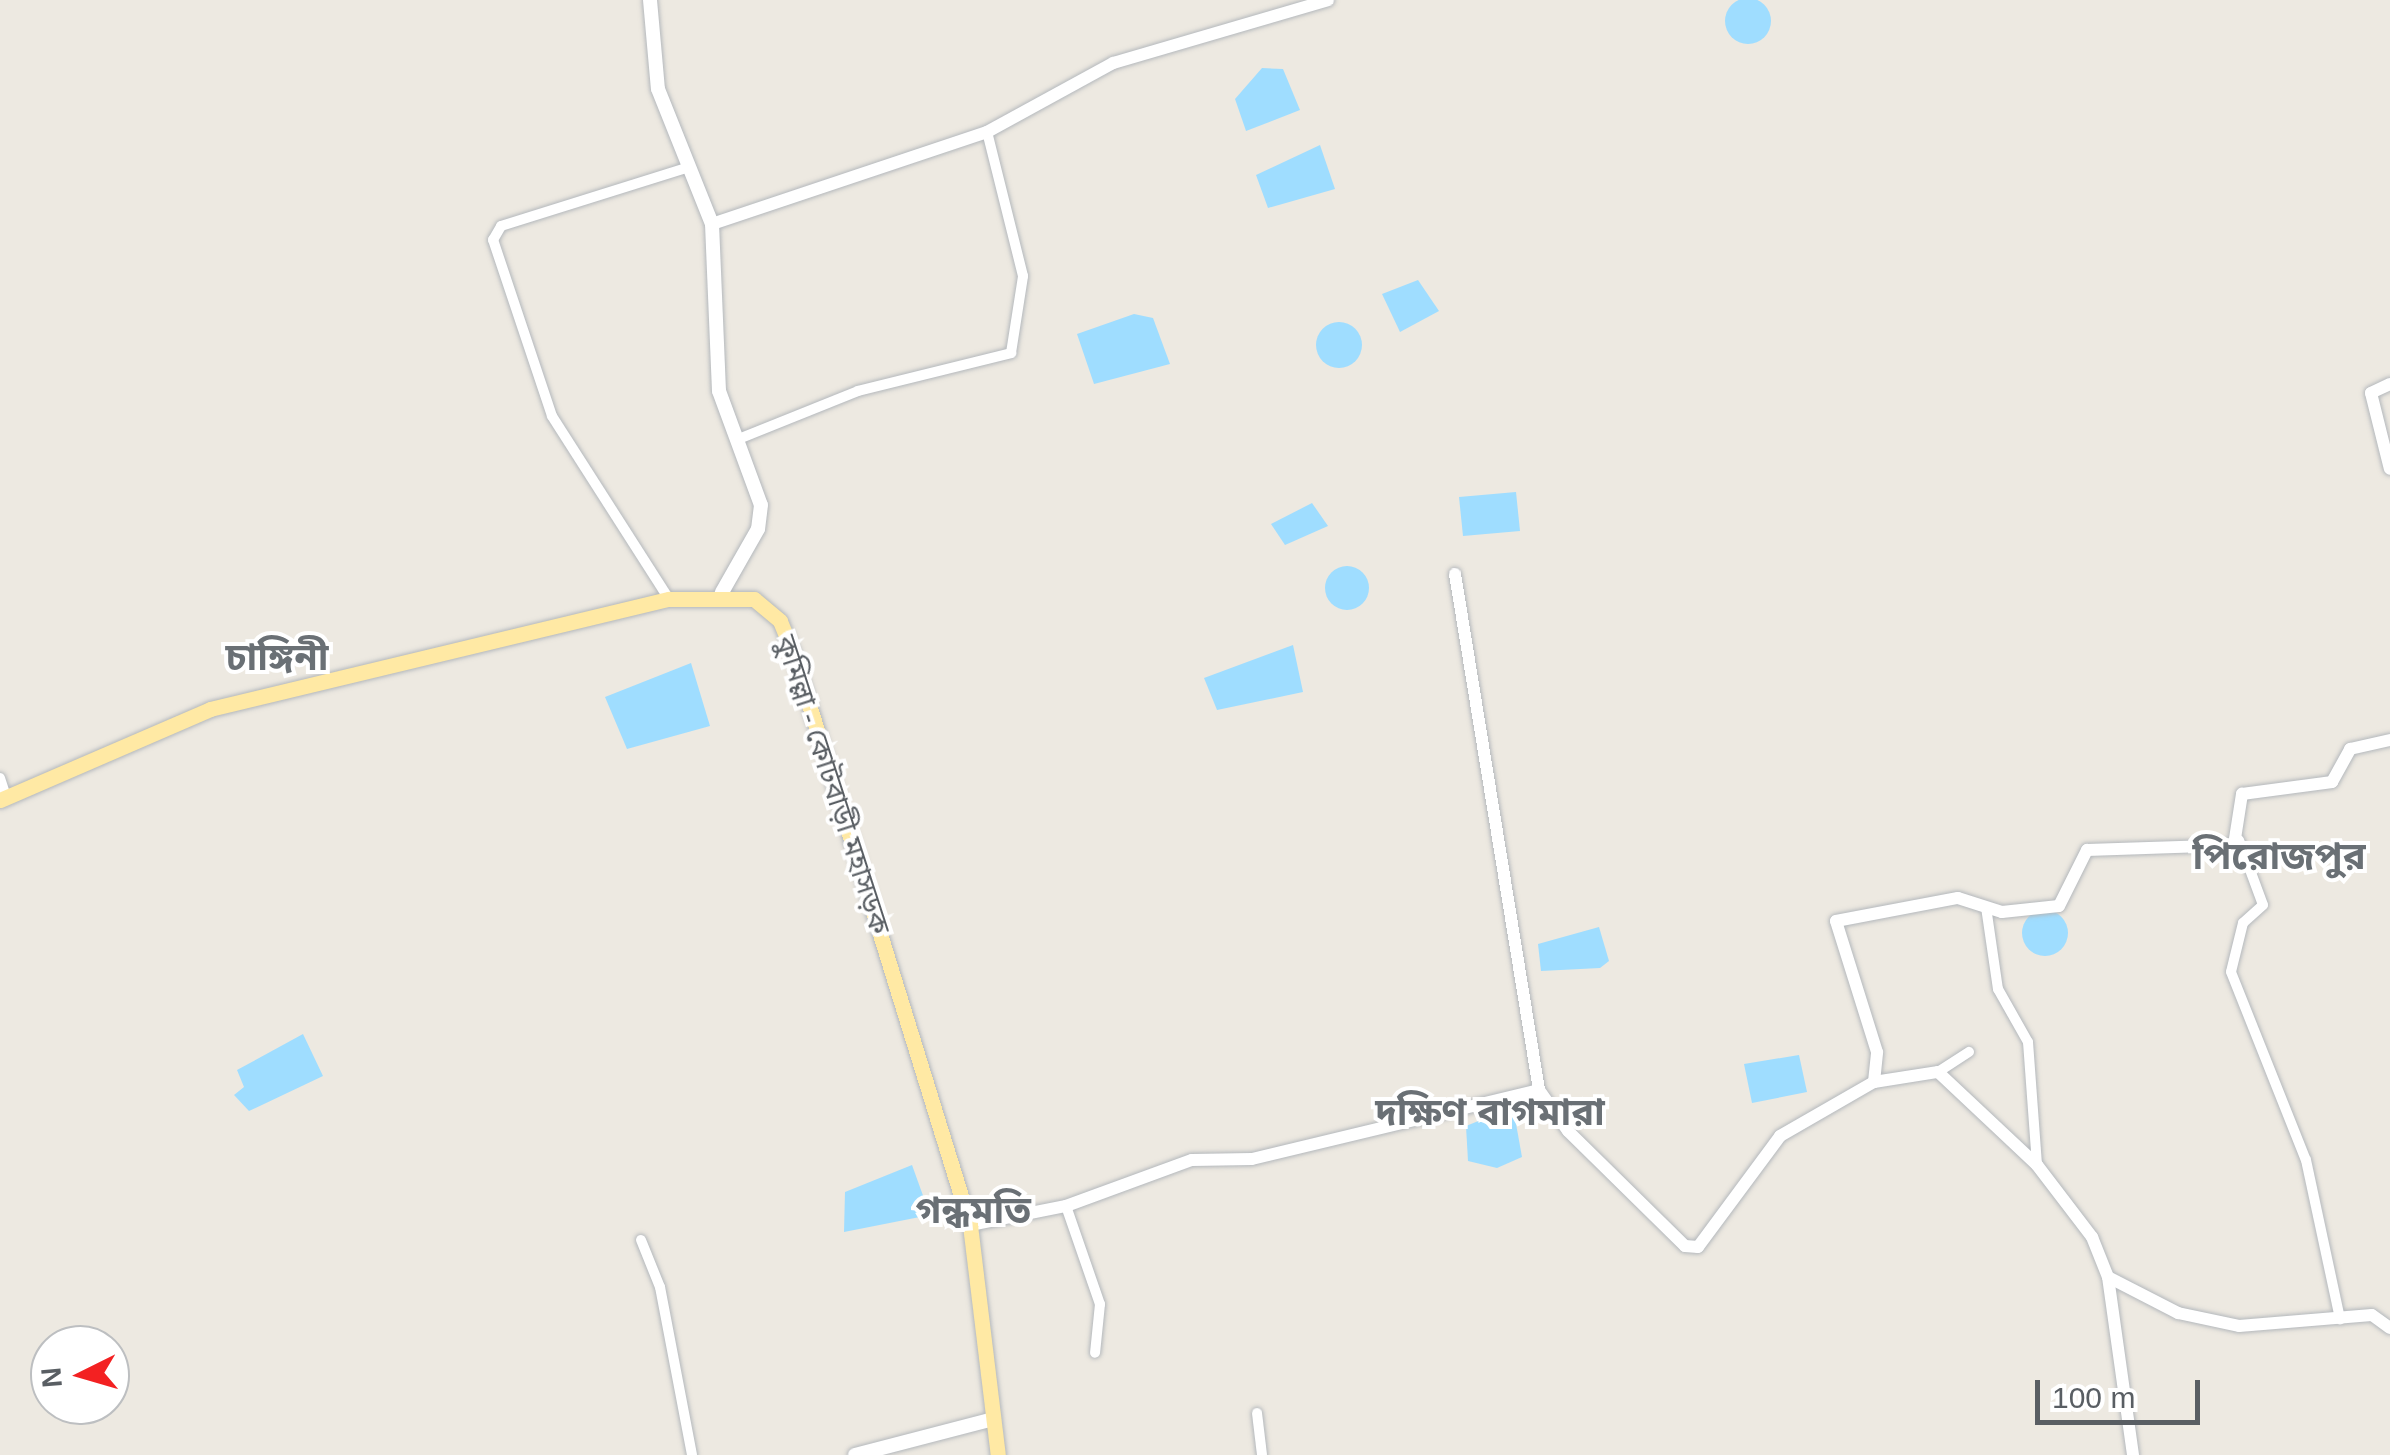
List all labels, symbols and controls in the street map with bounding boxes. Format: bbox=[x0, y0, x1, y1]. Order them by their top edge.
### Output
street label: কুমিল্লা - কোটবাড়ী মহাসড়ক bbox=[768, 631, 896, 939]
district label: চাঙ্গিনী bbox=[225, 635, 329, 681]
district label: পিরোজপুর bbox=[2192, 834, 2366, 880]
district label: দক্ষিণ বাগমারা bbox=[1375, 1090, 1605, 1136]
district label: গন্ধমতি bbox=[915, 1188, 1031, 1234]
north arrow bbox=[30, 1325, 130, 1425]
scale bar bbox=[2040, 1360, 2205, 1422]
text: N bbox=[35, 1366, 68, 1389]
text: 100 m bbox=[2052, 1381, 2135, 1414]

